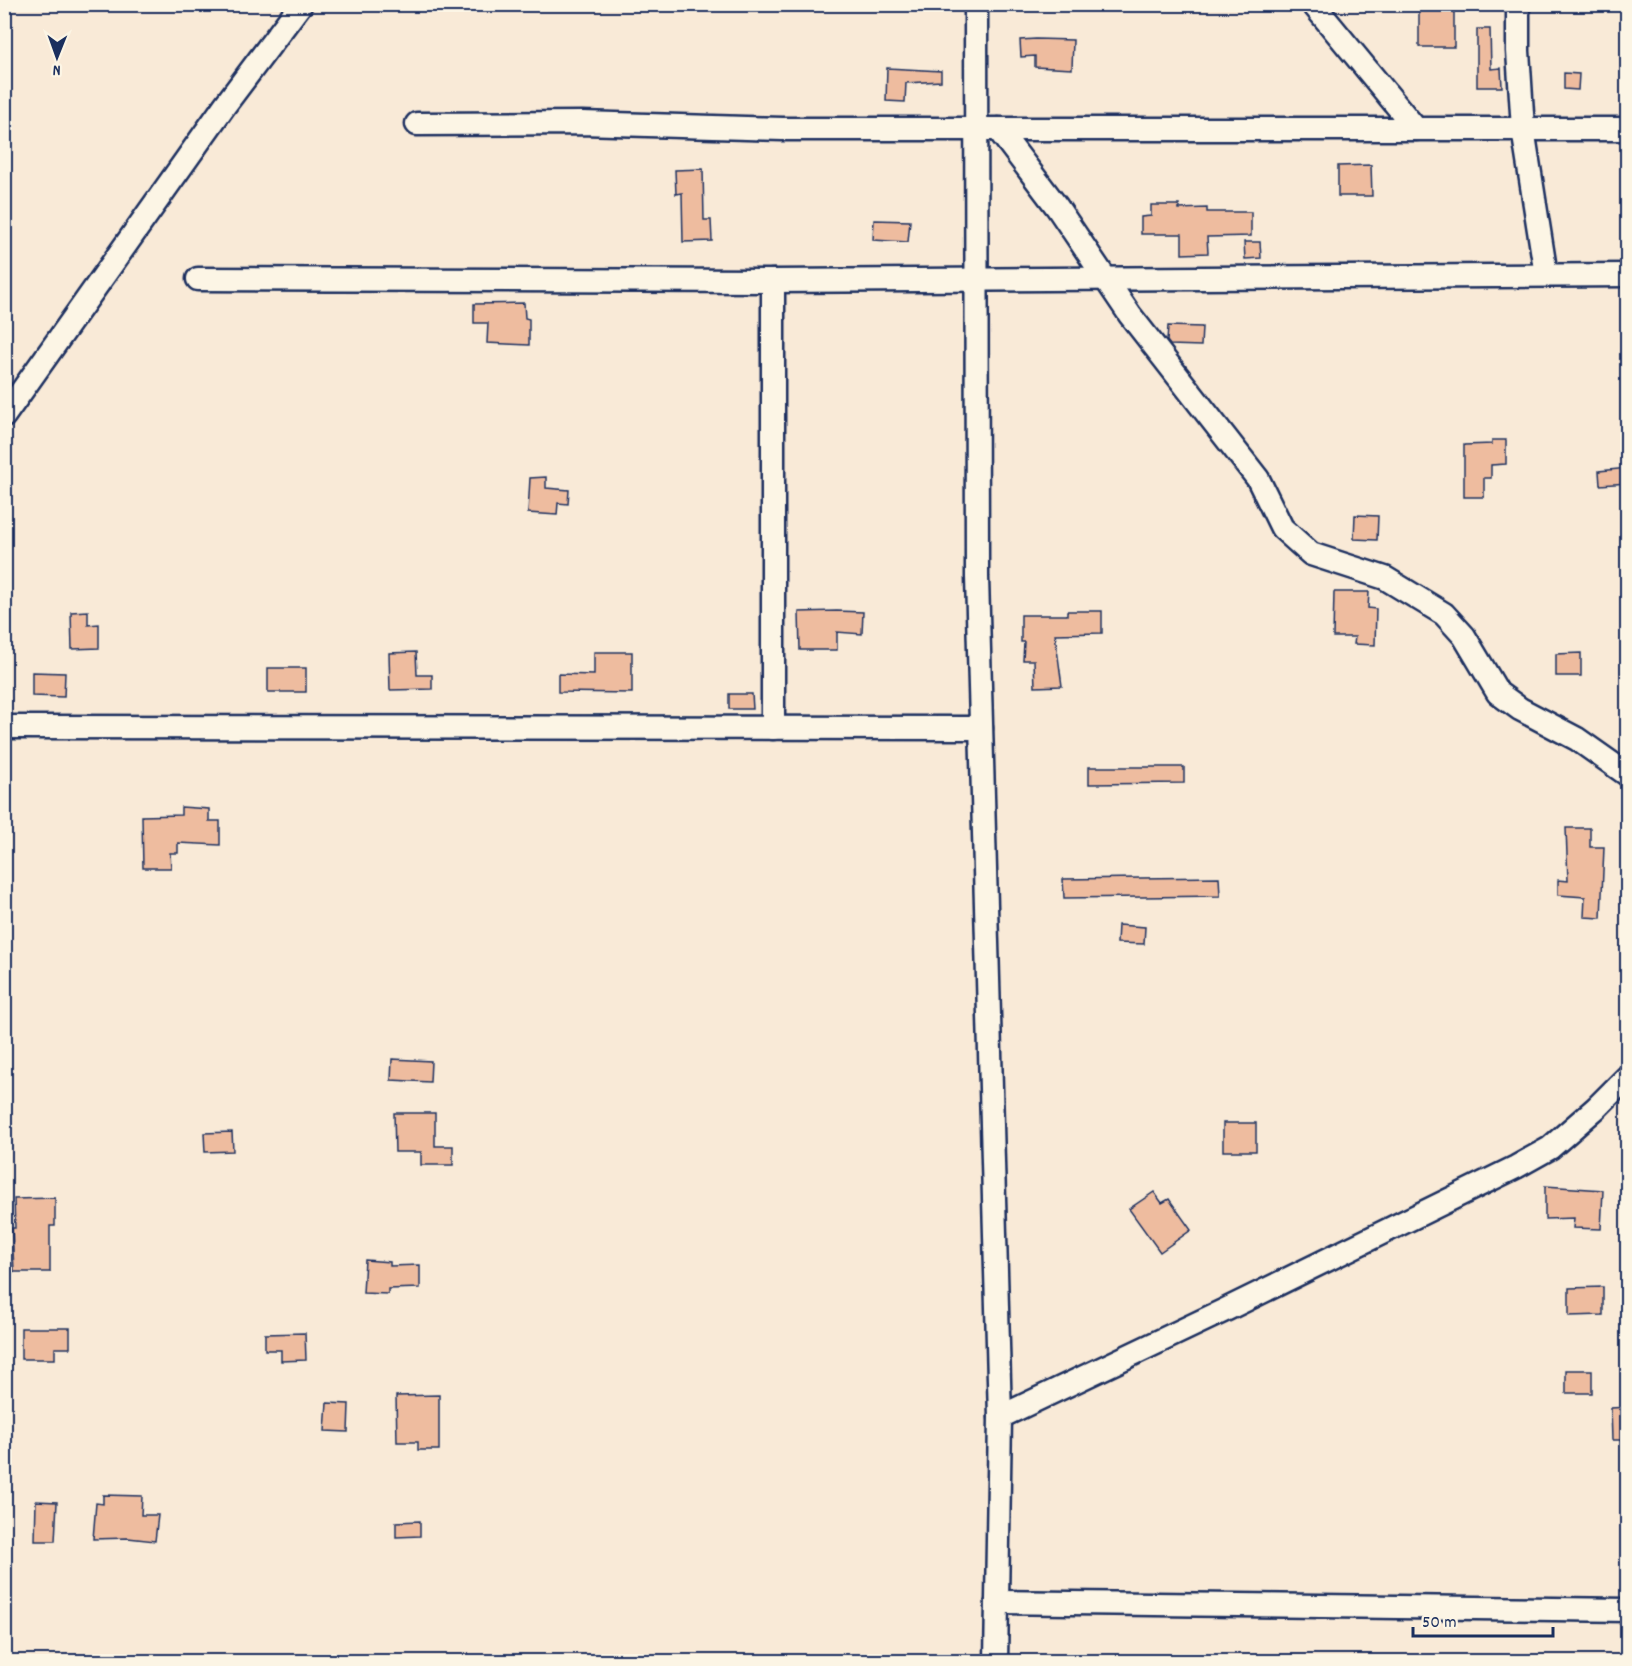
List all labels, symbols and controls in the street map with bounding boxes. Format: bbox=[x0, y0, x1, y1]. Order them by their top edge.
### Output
north arrow bbox=[27, 27, 87, 87]
text: N bbox=[53, 58, 61, 81]
scale bar bbox=[1413, 1600, 1552, 1638]
text: 50 m bbox=[1422, 1611, 1457, 1636]

